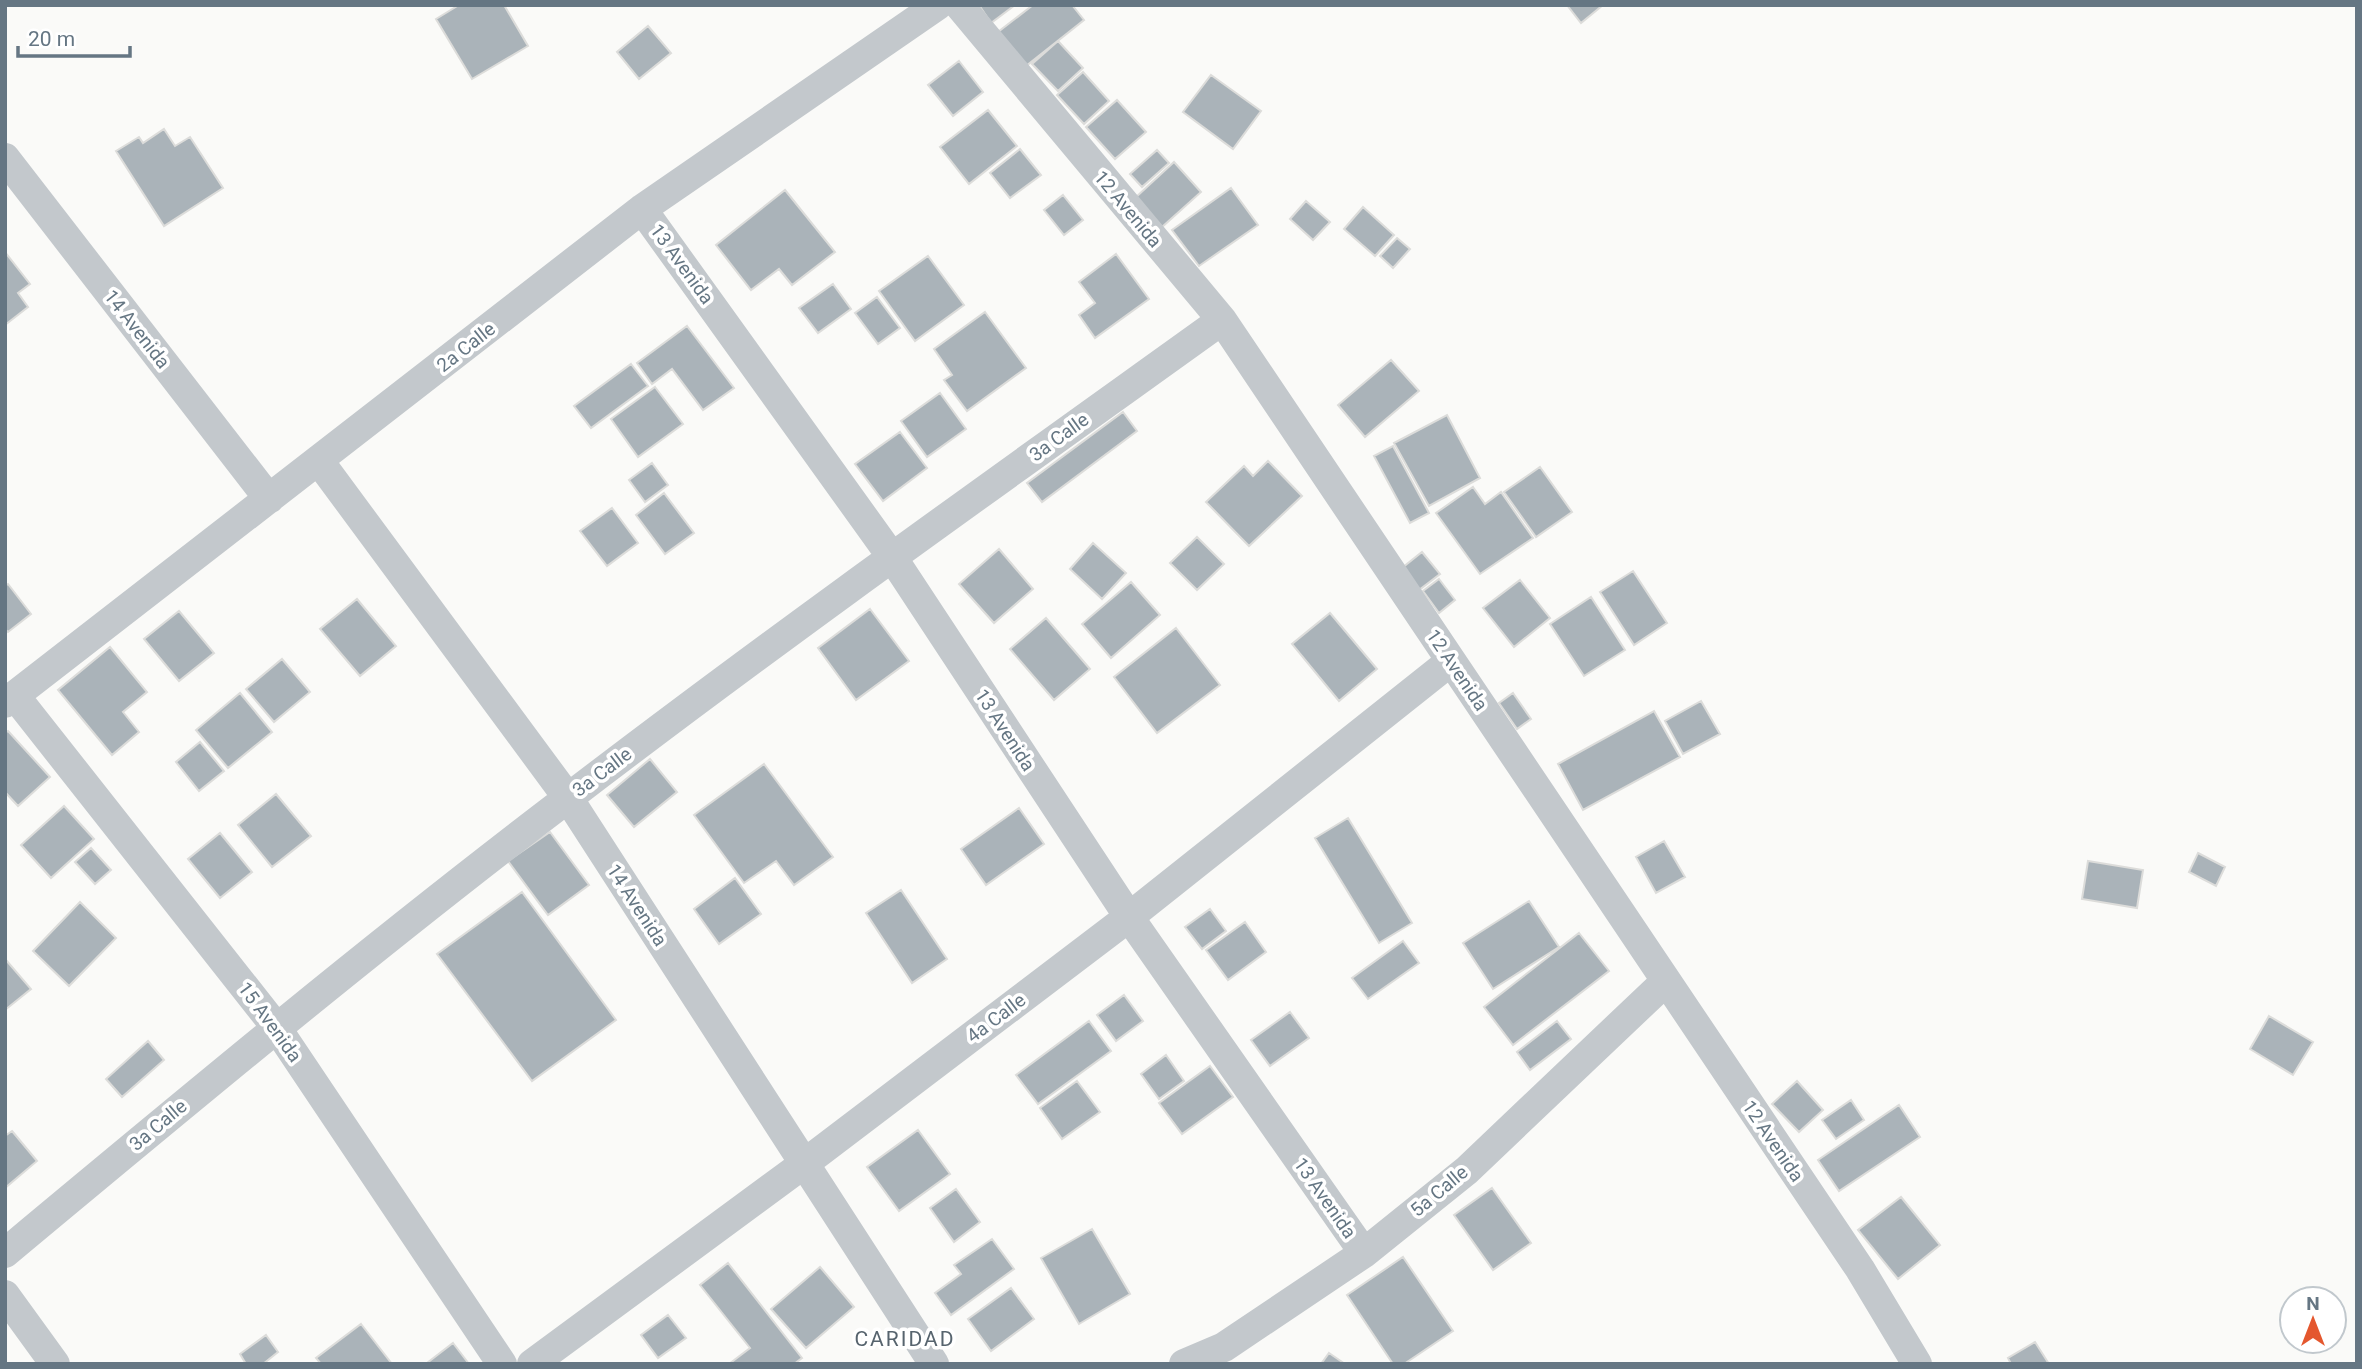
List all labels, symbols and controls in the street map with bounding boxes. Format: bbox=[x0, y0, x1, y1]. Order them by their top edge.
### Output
scale bar bbox=[18, 14, 130, 58]
text: 20 m bbox=[28, 27, 75, 51]
street label: 12 Avenida bbox=[1089, 166, 1167, 252]
street label: 13 Avenida bbox=[645, 219, 719, 309]
street label: 14 Avenida bbox=[99, 285, 175, 373]
street label: 2a Calle bbox=[432, 317, 500, 377]
street label: 3a Calle bbox=[1025, 408, 1093, 466]
street label: 12 Avenida bbox=[1421, 625, 1493, 715]
street label: 13 Avenida bbox=[970, 685, 1040, 775]
street label: 3a Calle bbox=[568, 742, 636, 802]
street label: 14 Avenida bbox=[602, 860, 672, 950]
street label: 15 Avenida bbox=[233, 977, 307, 1067]
street label: 4a Calle bbox=[962, 988, 1030, 1048]
street label: 3a Calle bbox=[125, 1094, 191, 1156]
street label: 12 Avenida bbox=[1737, 1096, 1809, 1186]
street label: 13 Avenida bbox=[1289, 1153, 1361, 1243]
street label: 5a Calle bbox=[1406, 1160, 1472, 1222]
north arrow bbox=[2278, 1285, 2348, 1355]
text: N bbox=[2306, 1292, 2320, 1315]
district label: CARIDAD bbox=[854, 1327, 956, 1351]

